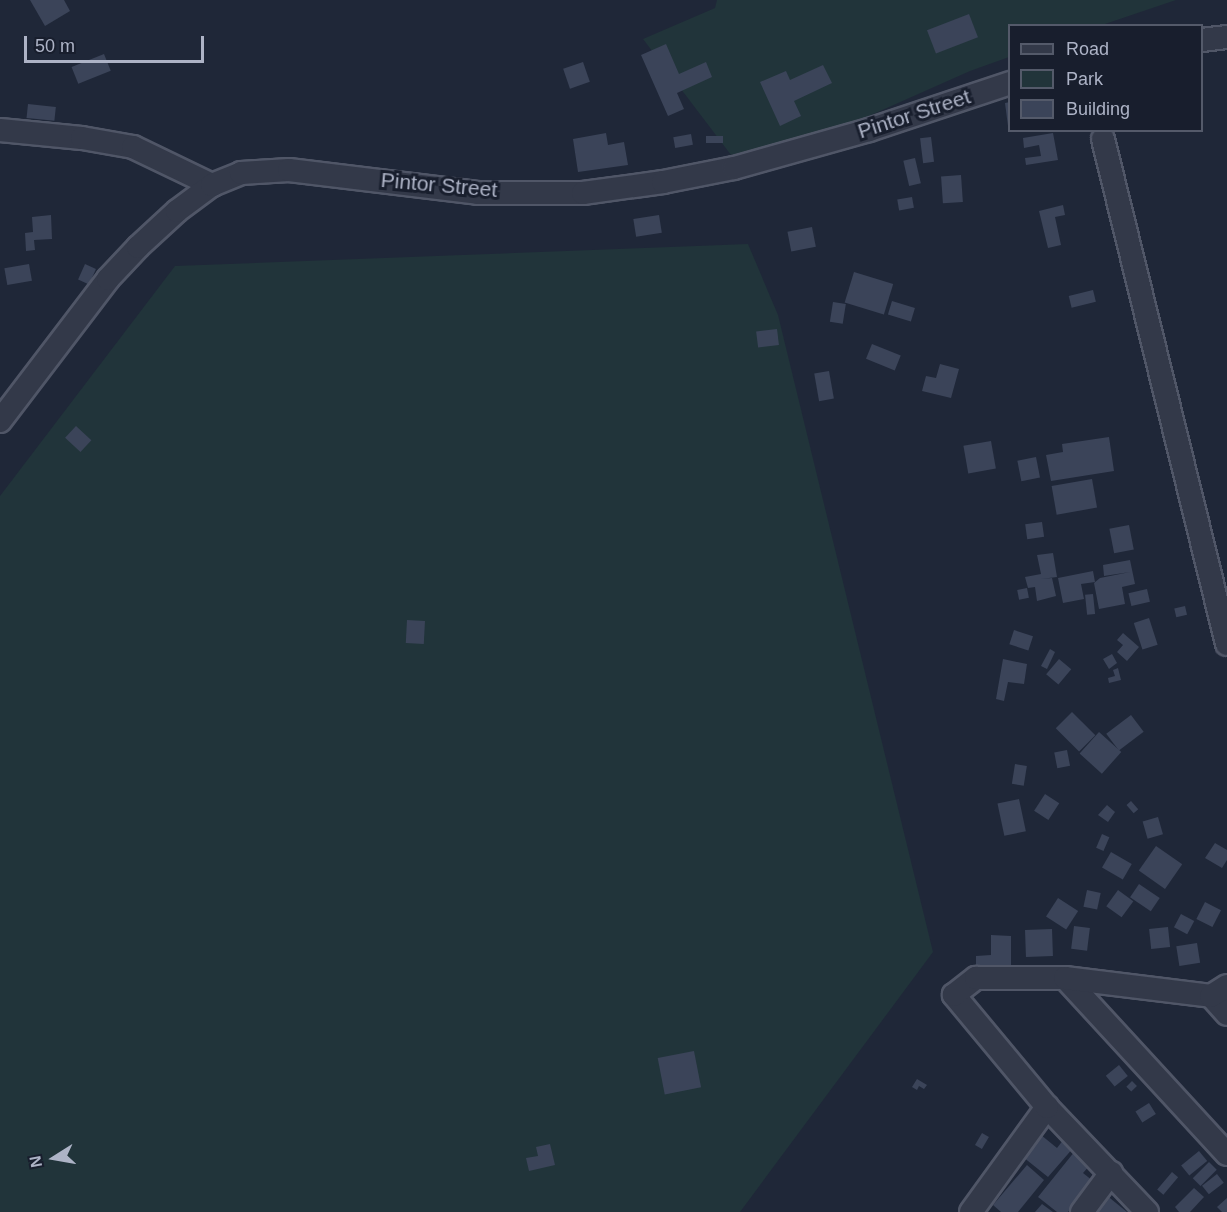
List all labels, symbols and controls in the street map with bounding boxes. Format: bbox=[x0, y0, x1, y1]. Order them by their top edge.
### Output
scale bar bbox=[27, 24, 207, 62]
legend bbox=[1008, 24, 1203, 132]
text: 50 m bbox=[35, 36, 75, 56]
text: Road bbox=[1066, 39, 1109, 59]
text: Park bbox=[1066, 69, 1103, 89]
street label: Pintor Street bbox=[855, 84, 973, 144]
text: Building bbox=[1066, 99, 1130, 119]
street label: Pintor Street bbox=[380, 167, 498, 203]
north arrow bbox=[24, 1128, 84, 1188]
text: N bbox=[26, 1154, 45, 1169]

